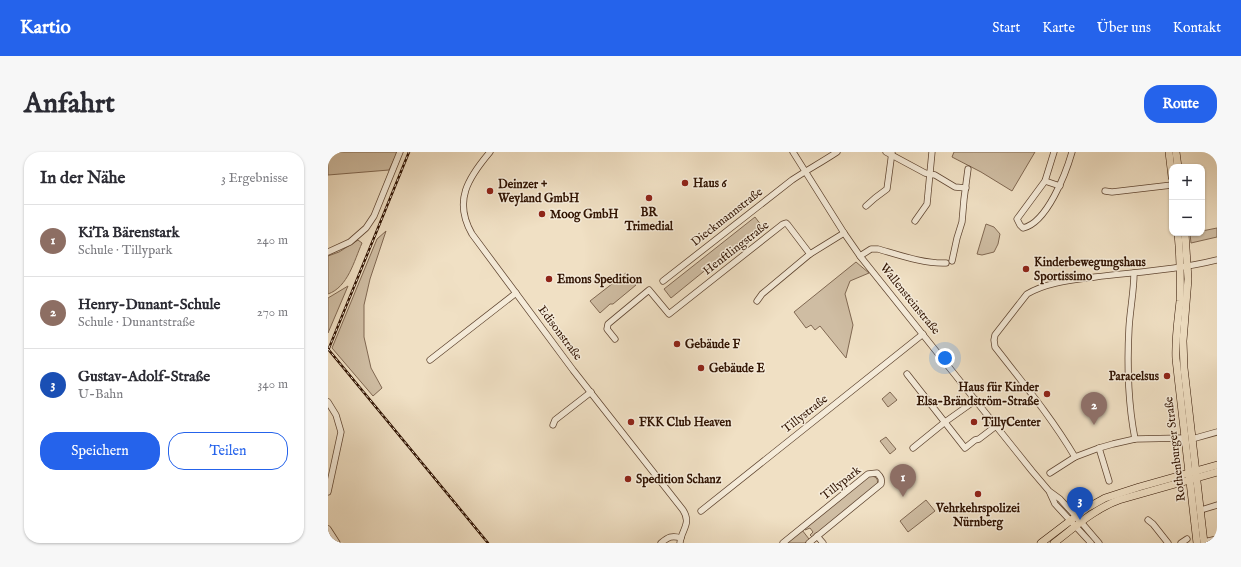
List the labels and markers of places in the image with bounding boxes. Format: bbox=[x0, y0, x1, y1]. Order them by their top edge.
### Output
place label: Haus 6 bbox=[693, 176, 728, 191]
place label: Deinzer + Weyland GmbH bbox=[497, 177, 580, 207]
marker: Haus 6 bbox=[680, 178, 690, 188]
marker: Deinzer + Weyland GmbH bbox=[485, 186, 495, 196]
marker: BR Trimedial bbox=[644, 193, 654, 203]
place label: BR Trimedial bbox=[624, 205, 674, 234]
place label: Moog GmbH bbox=[550, 207, 619, 223]
marker: Moog GmbH bbox=[537, 209, 547, 219]
place label: Kinderbewegungshaus Sportissimo bbox=[1034, 255, 1147, 285]
marker: Kinderbewegungshaus Sportissimo bbox=[1021, 264, 1031, 274]
place label: Emons Spedition bbox=[557, 272, 643, 288]
marker: Emons Spedition bbox=[544, 274, 554, 284]
place label: Gebäude F bbox=[685, 337, 740, 352]
marker: Gebäude F bbox=[672, 339, 682, 349]
place label: Gebäude E bbox=[709, 361, 765, 376]
marker: Gebäude E bbox=[696, 363, 706, 373]
place label: Paracelsus bbox=[1109, 369, 1160, 384]
marker: Paracelsus bbox=[1162, 371, 1172, 381]
place label: Haus für Kinder Elsa-Brändström-Straße bbox=[916, 380, 1040, 409]
marker: Haus für Kinder Elsa-Brändström-Straße bbox=[1042, 389, 1052, 399]
pin: 2 bbox=[1081, 392, 1107, 425]
place label: FKK Club Heaven bbox=[639, 415, 732, 430]
place label: TillyCenter bbox=[981, 415, 1041, 431]
marker: FKK Club Heaven bbox=[626, 417, 636, 427]
marker: TillyCenter bbox=[969, 417, 979, 427]
pin: 1 bbox=[890, 464, 916, 497]
place label: Spedition Schanz bbox=[636, 472, 722, 488]
marker: Spedition Schanz bbox=[623, 474, 633, 484]
pin: 3 bbox=[1067, 487, 1093, 520]
marker: Vehrkehrspolizei Nürnberg bbox=[973, 489, 983, 499]
place label: Vehrkehrspolizei Nürnberg bbox=[935, 501, 1021, 531]

